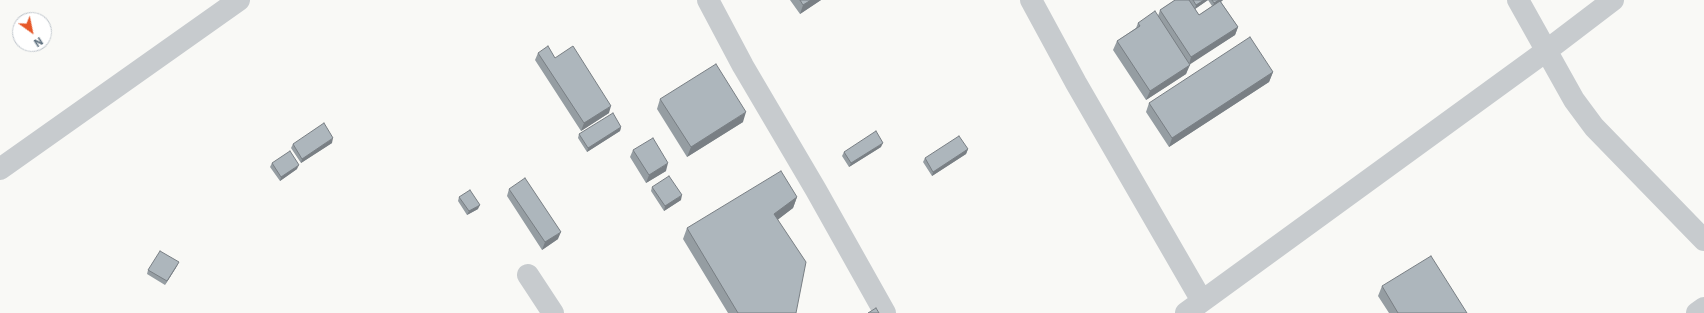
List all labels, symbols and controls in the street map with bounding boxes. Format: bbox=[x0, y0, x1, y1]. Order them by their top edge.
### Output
north arrow bbox=[12, 12, 52, 52]
text: N bbox=[31, 34, 45, 49]

